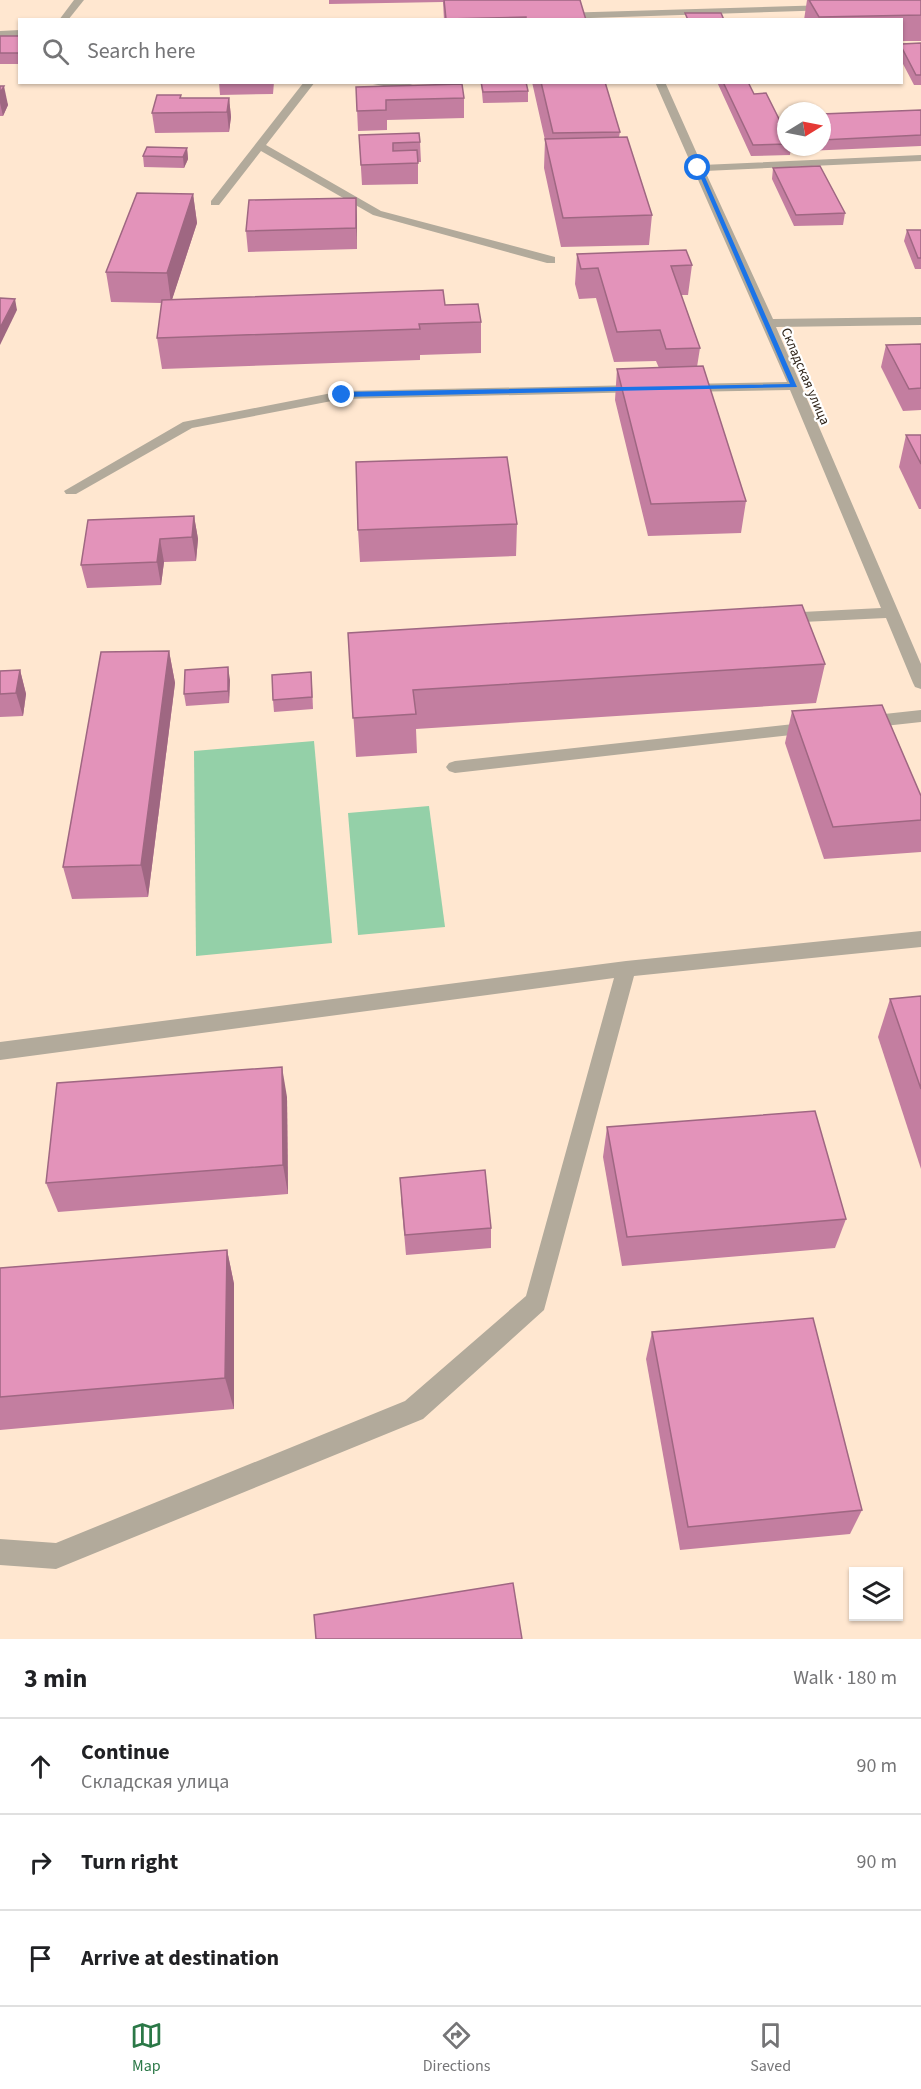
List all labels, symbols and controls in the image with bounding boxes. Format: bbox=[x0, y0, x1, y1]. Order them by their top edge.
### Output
search box bbox=[18, 18, 903, 84]
icon: search bbox=[39, 35, 72, 68]
text: Search here bbox=[87, 35, 195, 67]
north arrow bbox=[777, 102, 831, 156]
route start bbox=[684, 154, 710, 180]
street label: Складская улица bbox=[776, 325, 835, 428]
route end bbox=[328, 381, 354, 407]
map controls bbox=[849, 1567, 903, 1621]
button: layers bbox=[849, 1567, 903, 1621]
text: 3 min bbox=[24, 1660, 87, 1697]
text: Walk · 180 m bbox=[793, 1664, 897, 1692]
text: Continue bbox=[81, 1736, 170, 1768]
icon: ahead bbox=[24, 1750, 57, 1783]
text: 90 m bbox=[857, 1752, 897, 1780]
text: Складская улица bbox=[81, 1768, 229, 1796]
icon: right bbox=[24, 1846, 57, 1879]
text: Turn right bbox=[81, 1846, 178, 1878]
text: 90 m bbox=[857, 1848, 897, 1876]
icon: arrive bbox=[24, 1942, 57, 1975]
text: Arrive at destination bbox=[81, 1942, 279, 1974]
tab: Map bbox=[130, 2019, 163, 2077]
tab: Directions bbox=[423, 2019, 490, 2077]
tab: Saved bbox=[750, 2019, 791, 2077]

